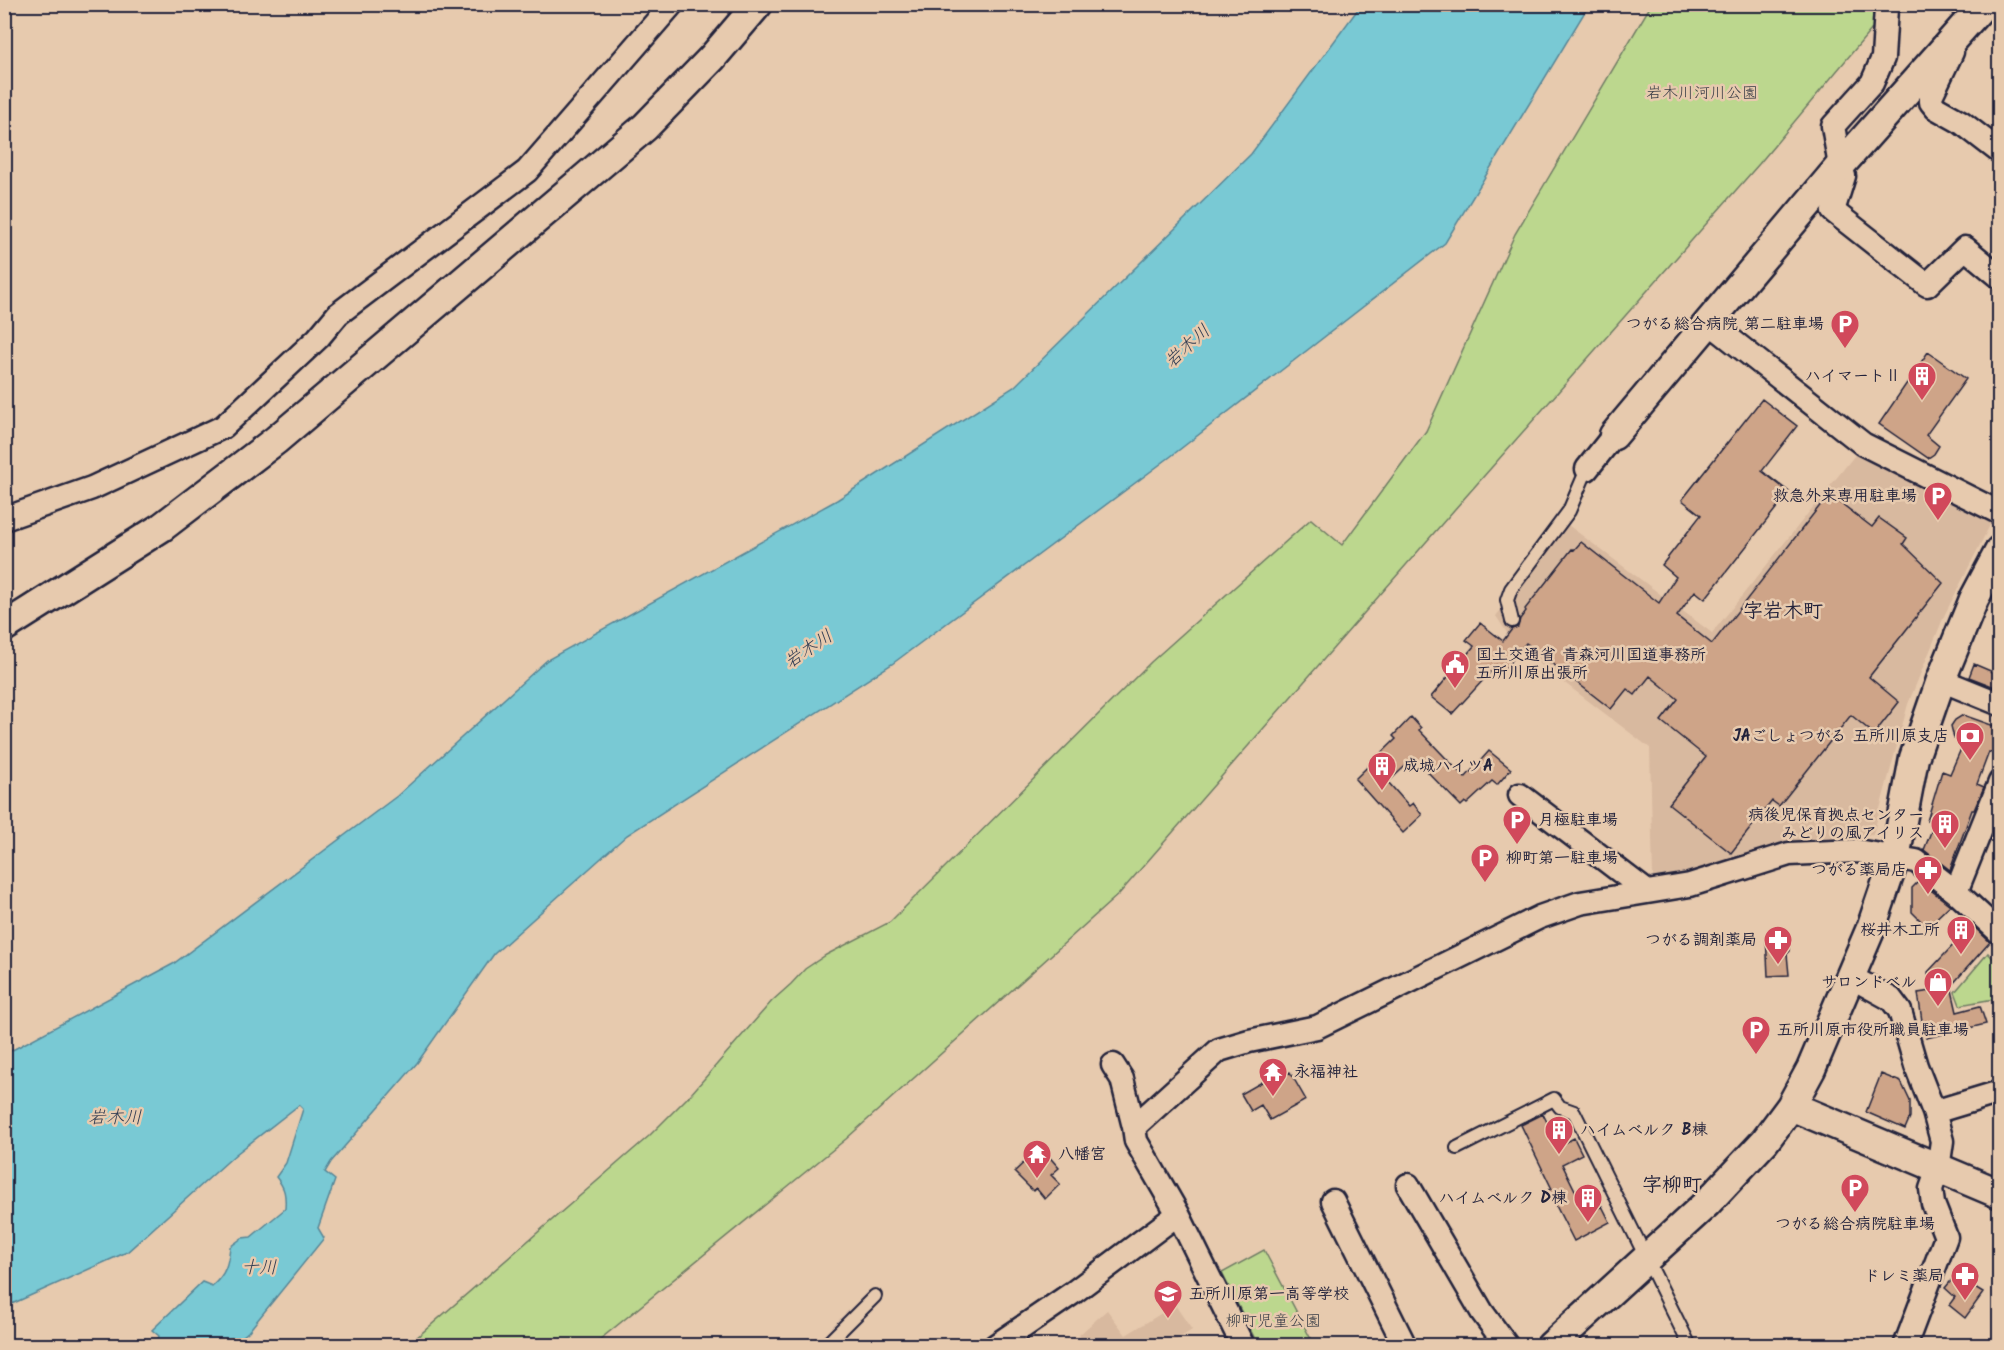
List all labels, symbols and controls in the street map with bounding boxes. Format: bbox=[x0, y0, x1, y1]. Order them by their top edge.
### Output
park label: 岩木川河川公園 bbox=[1646, 81, 1758, 106]
parking icon: つがる総合病院 第二駐車場 bbox=[1829, 308, 1861, 350]
place label: つがる総合病院 第二駐車場 bbox=[1626, 312, 1824, 337]
water label: 岩木川 bbox=[1158, 318, 1218, 376]
building icon: ハイマートⅡ bbox=[1906, 360, 1938, 402]
place label: ハイマートⅡ bbox=[1805, 364, 1901, 389]
parking icon: 救急外来専用駐車場 bbox=[1922, 480, 1954, 522]
place label: 救急外来専用駐車場 bbox=[1773, 484, 1917, 509]
district label: 字岩木町 bbox=[1743, 596, 1823, 628]
water label: 岩木川 bbox=[779, 623, 839, 677]
place label: 国土交通省 青森河川国道事務所 五所川原出張所 bbox=[1476, 643, 1706, 686]
public building icon: 国土交通省 青森河川国道事務所 五所川原出張所 bbox=[1439, 648, 1471, 690]
bank icon: JAごしょつがる 五所川原支店 bbox=[1954, 720, 1986, 762]
place label: JAごしょつがる 五所川原支店 bbox=[1733, 724, 1949, 749]
building icon: 成城ハイツA bbox=[1366, 750, 1398, 792]
place label: 成城ハイツA bbox=[1403, 754, 1493, 779]
place label: 病後児保育拠点センター みどりの風アイリス bbox=[1748, 803, 1924, 846]
parking icon: 月極駐車場 bbox=[1501, 804, 1533, 846]
place label: 月極駐車場 bbox=[1538, 808, 1618, 833]
building icon: 病後児保育拠点センター みどりの風アイリス bbox=[1929, 808, 1961, 850]
parking icon: 柳町第一駐車場 bbox=[1469, 842, 1501, 884]
place label: 柳町第一駐車場 bbox=[1506, 846, 1618, 871]
pharmacy icon: つがる薬局店 bbox=[1912, 854, 1944, 896]
place label: つがる薬局店 bbox=[1811, 858, 1907, 883]
building icon: 桜井木工所 bbox=[1945, 914, 1977, 956]
place label: 桜井木工所 bbox=[1860, 918, 1940, 943]
pharmacy icon: つがる調剤薬局 bbox=[1762, 924, 1794, 966]
place label: つがる調剤薬局 bbox=[1645, 928, 1757, 953]
shop icon: サロンドベル bbox=[1922, 966, 1954, 1008]
place label: サロンドベル bbox=[1821, 970, 1917, 995]
parking icon: 五所川原市役所職員駐車場 bbox=[1740, 1014, 1772, 1056]
place label: 五所川原市役所職員駐車場 bbox=[1777, 1018, 1969, 1043]
temple icon: 永福神社 bbox=[1257, 1056, 1289, 1098]
place label: 永福神社 bbox=[1294, 1060, 1358, 1085]
water label: 岩木川 bbox=[88, 1104, 142, 1133]
building icon: ハイムベルク B棟 bbox=[1543, 1114, 1575, 1156]
place label: ハイムベルク B棟 bbox=[1580, 1118, 1709, 1143]
temple icon: 八幡宮 bbox=[1021, 1138, 1053, 1180]
place label: 八幡宮 bbox=[1058, 1142, 1106, 1167]
district label: 字柳町 bbox=[1642, 1170, 1702, 1202]
parking icon: つがる総合病院駐車場 bbox=[1839, 1172, 1871, 1214]
building icon: ハイムベルク D棟 bbox=[1572, 1182, 1604, 1224]
place label: ハイムベルク D棟 bbox=[1439, 1186, 1568, 1211]
place label: つがる総合病院駐車場 bbox=[1775, 1212, 1935, 1237]
water label: 十川 bbox=[241, 1254, 277, 1283]
pharmacy icon: ドレミ薬局 bbox=[1949, 1260, 1981, 1302]
place label: ドレミ薬局 bbox=[1864, 1264, 1944, 1289]
school or university icon: 五所川原第一高等学校 bbox=[1152, 1278, 1184, 1320]
place label: 五所川原第一高等学校 bbox=[1189, 1282, 1349, 1307]
park label: 柳町児童公園 bbox=[1225, 1309, 1321, 1334]

